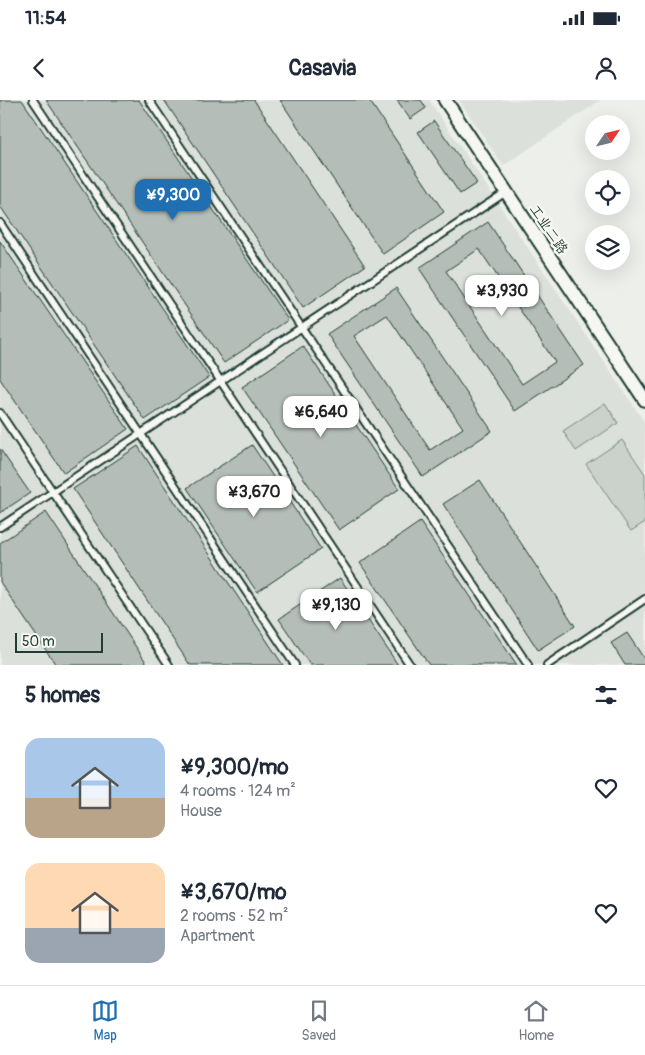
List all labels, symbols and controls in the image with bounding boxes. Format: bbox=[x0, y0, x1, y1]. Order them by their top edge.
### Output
text: 11:54 bbox=[25, 6, 66, 30]
icon: back bbox=[25, 54, 53, 82]
text: Casavia bbox=[289, 54, 356, 82]
icon: person bbox=[592, 54, 620, 82]
north arrow bbox=[585, 115, 630, 160]
map controls bbox=[585, 115, 630, 270]
button: locate bbox=[585, 170, 630, 215]
pin: ¥9,300 bbox=[132, 178, 214, 221]
text: ¥9,300 bbox=[146, 185, 200, 205]
street label: 工业二路 bbox=[526, 201, 571, 257]
button: layers bbox=[585, 225, 630, 270]
pin: ¥3,930 bbox=[461, 274, 543, 317]
text: ¥3,930 bbox=[476, 281, 528, 301]
pin: ¥6,640 bbox=[280, 396, 362, 438]
text: ¥6,640 bbox=[294, 402, 348, 422]
pin: ¥3,670 bbox=[213, 476, 295, 518]
text: ¥3,670 bbox=[228, 482, 280, 502]
pin: ¥9,130 bbox=[295, 588, 377, 631]
text: ¥9,130 bbox=[311, 595, 361, 615]
scale bar bbox=[15, 630, 102, 653]
text: 50 m bbox=[22, 633, 55, 650]
icon: filters bbox=[592, 681, 620, 709]
text: 5 homes bbox=[25, 682, 100, 709]
text: ¥9,300/mo bbox=[180, 754, 289, 781]
icon: home bbox=[65, 758, 125, 818]
icon: heart bbox=[592, 774, 620, 802]
text: 4 rooms · 124 m² bbox=[180, 781, 296, 801]
text: House bbox=[180, 801, 222, 821]
text: ¥3,670/mo bbox=[180, 879, 287, 906]
icon: home bbox=[65, 883, 125, 943]
icon: heart bbox=[592, 899, 620, 927]
text: 2 rooms · 52 m² bbox=[180, 906, 289, 926]
text: Apartment bbox=[180, 926, 255, 946]
tab: Map bbox=[91, 997, 119, 1044]
tab: Saved bbox=[301, 997, 336, 1044]
tab: Home bbox=[519, 997, 554, 1044]

